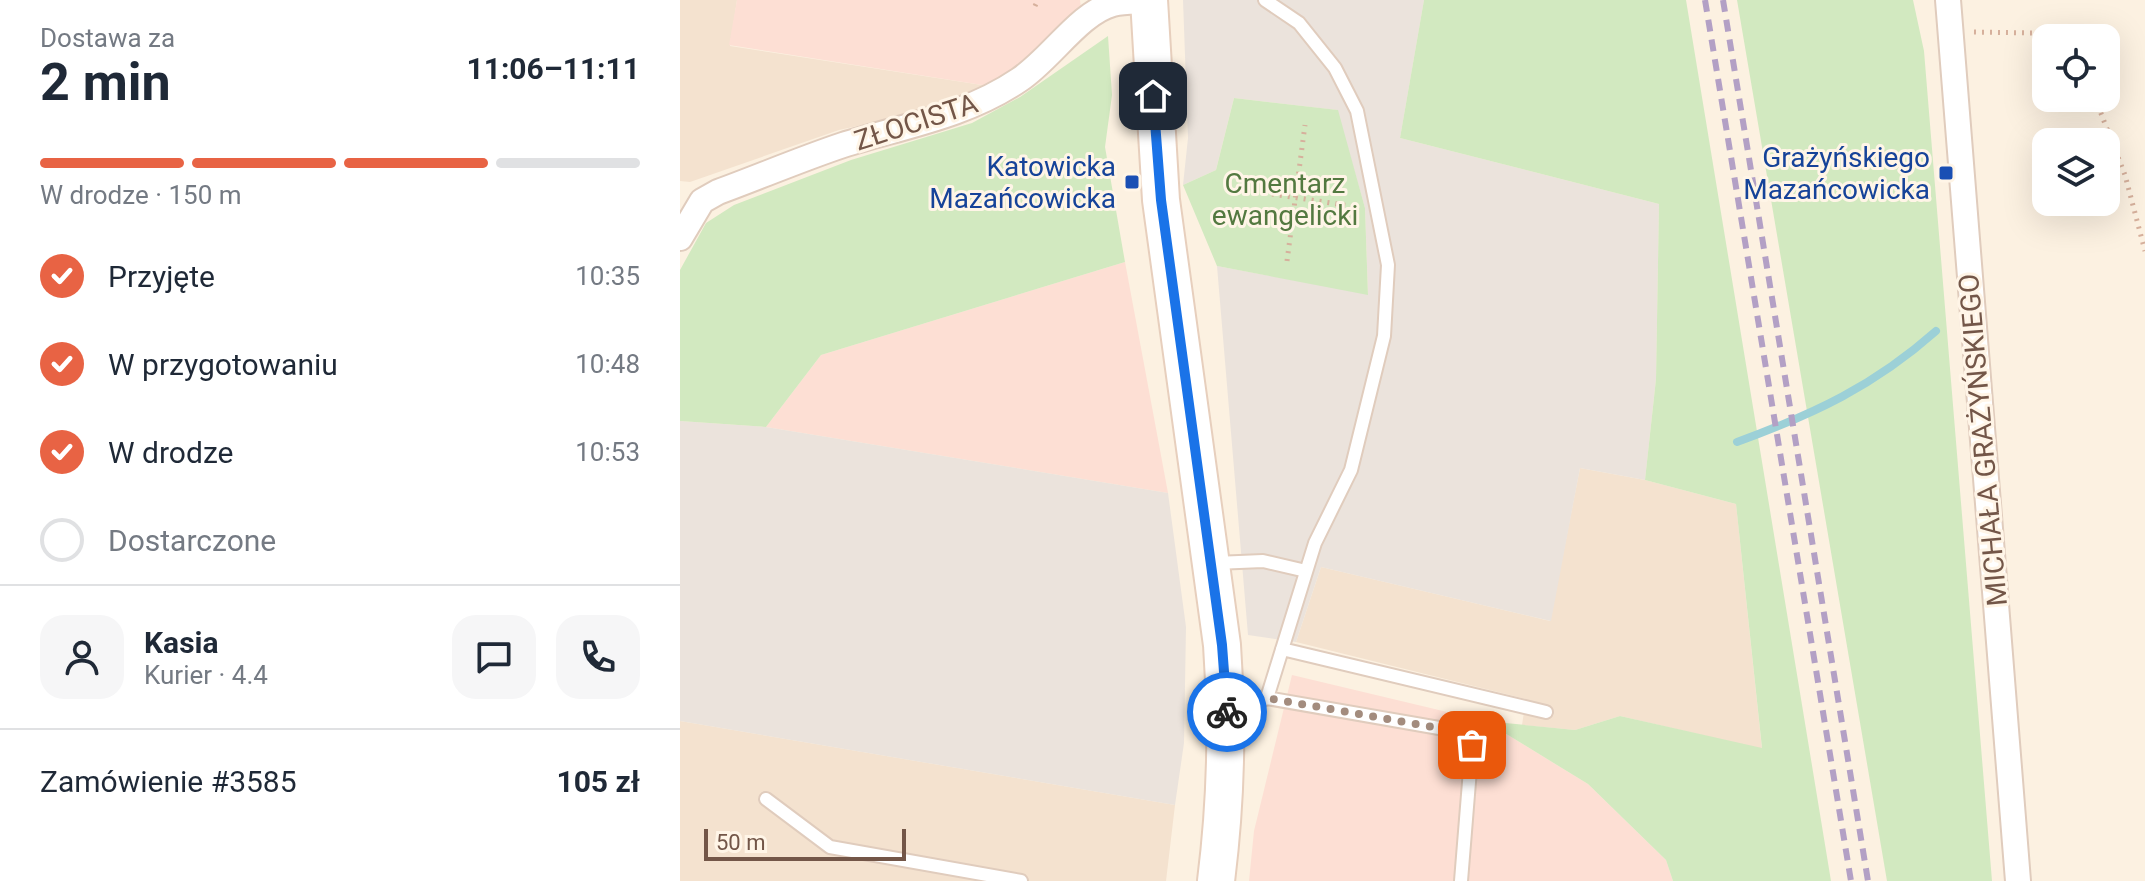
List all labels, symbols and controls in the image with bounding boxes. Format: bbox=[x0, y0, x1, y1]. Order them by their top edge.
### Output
text: Dostawa za bbox=[40, 23, 175, 53]
map controls bbox=[2032, 24, 2120, 216]
button: locate bbox=[2032, 24, 2120, 112]
text: 11:06–11:11 bbox=[466, 51, 640, 86]
text: 2 min bbox=[40, 52, 171, 113]
pin bbox=[1119, 62, 1187, 130]
icon: home bbox=[1131, 74, 1175, 118]
street label: ZŁOCISTA bbox=[850, 87, 982, 157]
button: layers bbox=[2032, 128, 2120, 216]
place label: Grażyńskiego Mazańcowicka bbox=[1743, 141, 1930, 206]
place label: Katowicka Mazańcowicka bbox=[929, 150, 1116, 215]
marker: Grażyńskiego Mazańcowicka bbox=[1937, 164, 1955, 182]
park label: Cmentarz ewangelicki bbox=[1212, 167, 1358, 232]
marker: Katowicka Mazańcowicka bbox=[1123, 173, 1141, 191]
text: W drodze · 150 m bbox=[40, 180, 242, 210]
icon: check bbox=[40, 254, 84, 298]
text: Przyjęte bbox=[108, 259, 215, 294]
text: 10:35 bbox=[575, 261, 640, 291]
street label: MICHAŁA GRAŻYŃSKIEGO bbox=[1952, 273, 2014, 607]
icon: check bbox=[40, 342, 84, 386]
text: W przygotowaniu bbox=[108, 347, 338, 382]
text: 10:48 bbox=[575, 349, 640, 379]
icon: check bbox=[40, 430, 84, 474]
text: W drodze bbox=[108, 435, 233, 470]
text: 10:53 bbox=[575, 437, 640, 467]
text: Dostarczone bbox=[108, 523, 276, 558]
button: person bbox=[40, 615, 124, 699]
button: chat bbox=[452, 615, 536, 699]
button: phone bbox=[556, 615, 640, 699]
text: Kasia bbox=[144, 625, 219, 660]
text: Kurier · 4.4 bbox=[144, 660, 268, 690]
courier bbox=[1187, 672, 1267, 752]
icon: bike bbox=[1205, 690, 1249, 734]
pin bbox=[1438, 711, 1506, 779]
icon: bag bbox=[1450, 723, 1494, 767]
text: Zamówienie #3585 bbox=[40, 764, 297, 799]
text: 105 zł bbox=[556, 764, 640, 799]
scale bar bbox=[704, 825, 906, 861]
text: 50 m bbox=[716, 830, 765, 855]

